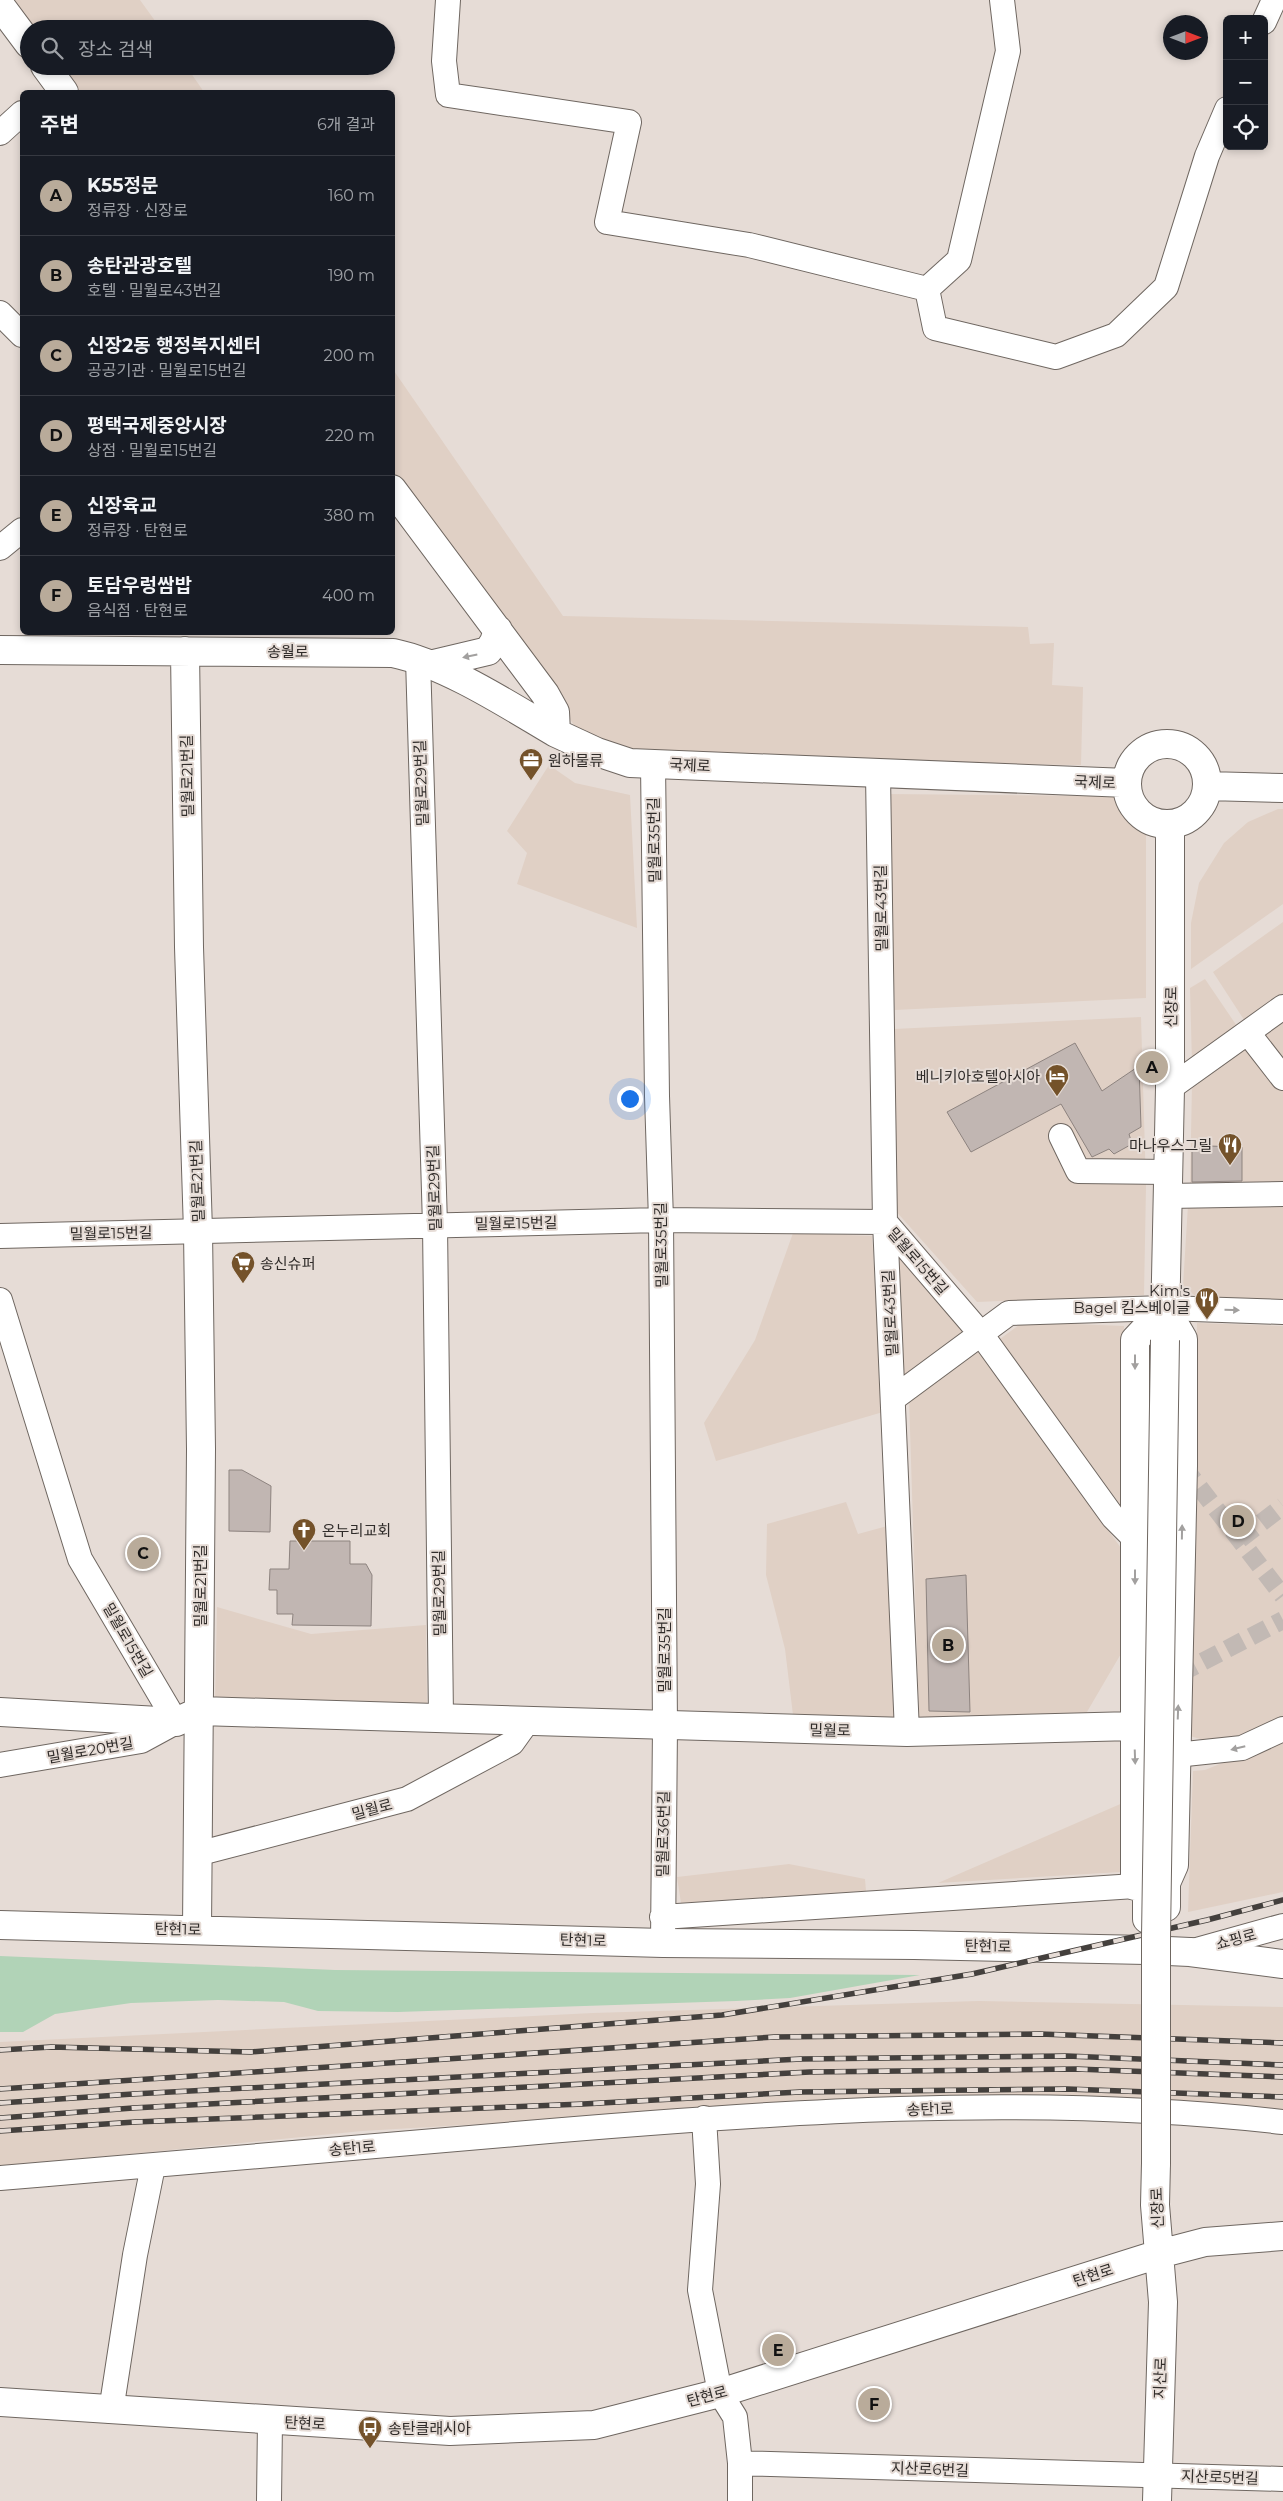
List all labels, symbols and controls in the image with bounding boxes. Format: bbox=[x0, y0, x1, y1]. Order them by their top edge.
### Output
north arrow bbox=[1163, 15, 1208, 60]
map controls bbox=[1223, 15, 1268, 150]
button: + bbox=[1223, 15, 1268, 60]
search box bbox=[20, 20, 395, 75]
icon: search bbox=[38, 34, 66, 62]
text: 장소 검색 bbox=[78, 38, 153, 61]
button: − bbox=[1223, 60, 1268, 105]
button: locate bbox=[1223, 105, 1268, 150]
text: 주변 bbox=[40, 112, 79, 137]
text: 6개 결과 bbox=[317, 115, 375, 134]
text: K55정문 bbox=[87, 174, 159, 197]
text: A bbox=[50, 186, 62, 205]
text: 160 m bbox=[328, 186, 375, 205]
text: 정류장 · 신장로 bbox=[87, 201, 188, 220]
text: 송탄관광호텔 bbox=[87, 254, 192, 277]
text: B bbox=[50, 266, 62, 285]
text: 190 m bbox=[328, 266, 375, 285]
text: 호텔 · 밀월로43번길 bbox=[87, 281, 222, 300]
text: 신장2동 행정복지센터 bbox=[87, 334, 261, 357]
text: C bbox=[50, 346, 62, 365]
text: 200 m bbox=[324, 346, 375, 365]
text: 공공기관 · 밀월로15번길 bbox=[87, 361, 247, 380]
text: 평택국제중앙시장 bbox=[87, 414, 227, 437]
text: D bbox=[49, 426, 63, 445]
text: 220 m bbox=[325, 426, 375, 445]
text: 상점 · 밀월로15번길 bbox=[87, 441, 217, 460]
text: 신장육교 bbox=[87, 494, 157, 517]
text: E bbox=[51, 506, 61, 525]
text: 380 m bbox=[324, 506, 375, 525]
text: 정류장 · 탄현로 bbox=[87, 521, 188, 540]
text: 토담우렁쌈밥 bbox=[87, 574, 192, 597]
text: F bbox=[51, 586, 61, 605]
text: 400 m bbox=[322, 586, 375, 605]
text: 음식점 · 탄현로 bbox=[87, 601, 188, 620]
street label: 송월로 bbox=[267, 642, 309, 661]
one-way arrow bbox=[462, 652, 478, 660]
street label: 밀월로21번길 bbox=[177, 734, 197, 818]
street label: 밀월로29번길 bbox=[410, 739, 432, 827]
office icon: 원하물류 bbox=[518, 747, 544, 781]
place label: 원하물류 bbox=[548, 751, 603, 770]
street label: 국제로 bbox=[669, 754, 711, 776]
street label: 국제로 bbox=[1074, 772, 1116, 792]
street label: 밀월로35번길 bbox=[644, 797, 664, 883]
street label: 밀월로43번길 bbox=[871, 864, 891, 952]
street label: 신장로 bbox=[1161, 986, 1181, 1028]
pin: A bbox=[1136, 1048, 1168, 1086]
hotel icon: 베니키아호텔아시아 bbox=[1044, 1063, 1070, 1097]
place label: 베니키아호텔아시아 bbox=[916, 1067, 1040, 1086]
your location bbox=[617, 1086, 643, 1112]
restaurant icon: 마나우스그릴 bbox=[1217, 1132, 1243, 1166]
place label: 마나우스그릴 bbox=[1129, 1136, 1212, 1155]
street label: 밀월로21번길 bbox=[186, 1139, 208, 1223]
street label: 밀월로29번길 bbox=[423, 1144, 445, 1232]
street label: 밀월로35번길 bbox=[651, 1202, 671, 1288]
street label: 밀월로15번길 bbox=[474, 1213, 558, 1233]
street label: 밀월로15번길 bbox=[69, 1223, 153, 1243]
street label: 밀월로15번길 bbox=[884, 1223, 952, 1299]
supermarket icon: 송신슈퍼 bbox=[230, 1250, 256, 1284]
place label: 송신슈퍼 bbox=[260, 1254, 315, 1273]
street label: 밀월로43번길 bbox=[878, 1269, 902, 1357]
place label: Kim's Bagel 킴스베이글 bbox=[1074, 1281, 1190, 1317]
restaurant icon: Kim's Bagel 킴스베이글 bbox=[1194, 1286, 1220, 1320]
one-way arrow bbox=[1224, 1307, 1240, 1315]
one-way arrow bbox=[1131, 1354, 1139, 1370]
pin: D bbox=[1222, 1502, 1254, 1540]
church icon: 온누리교회 bbox=[291, 1517, 317, 1551]
place label: 온누리교회 bbox=[322, 1521, 391, 1540]
one-way arrow bbox=[1178, 1524, 1186, 1540]
pin: C bbox=[127, 1534, 159, 1572]
street label: 밀월로21번길 bbox=[191, 1545, 210, 1627]
street label: 밀월로29번길 bbox=[429, 1550, 449, 1636]
one-way arrow bbox=[1131, 1569, 1139, 1585]
street label: 밀월로15번길 bbox=[99, 1599, 157, 1681]
street label: 밀월로35번길 bbox=[655, 1607, 674, 1693]
pin: B bbox=[932, 1626, 964, 1664]
one-way arrow bbox=[1174, 1704, 1182, 1720]
street label: 밀월로 bbox=[809, 1720, 851, 1740]
street label: 밀월로20번길 bbox=[45, 1733, 135, 1767]
one-way arrow bbox=[1231, 1744, 1246, 1752]
one-way arrow bbox=[1131, 1749, 1139, 1765]
street label: 밀월로36번길 bbox=[653, 1791, 673, 1877]
street label: 밀월로 bbox=[350, 1794, 394, 1824]
street label: 탄현1로 bbox=[154, 1919, 202, 1939]
street label: 쇼핑로 bbox=[1214, 1924, 1258, 1954]
street label: 탄현1로 bbox=[559, 1930, 607, 1950]
street label: 탄현1로 bbox=[964, 1936, 1012, 1956]
street label: 송탄1로 bbox=[906, 2099, 954, 2119]
street label: 송탄1로 bbox=[328, 2136, 376, 2160]
street label: 신장로 bbox=[1147, 2187, 1167, 2229]
street label: 탄현로 bbox=[1070, 2260, 1116, 2290]
pin: E bbox=[762, 2331, 794, 2369]
street label: 지산로 bbox=[1150, 2357, 1170, 2399]
street label: 탄현로 bbox=[685, 2381, 729, 2411]
pin: F bbox=[858, 2385, 890, 2423]
street label: 탄현로 bbox=[284, 2412, 326, 2434]
bus stop icon: 송탄클래시아 bbox=[357, 2415, 383, 2449]
place label: 송탄클래시아 bbox=[388, 2419, 471, 2438]
street label: 지산로6번길 bbox=[891, 2458, 969, 2480]
street label: 지산로5번길 bbox=[1181, 2466, 1259, 2488]

